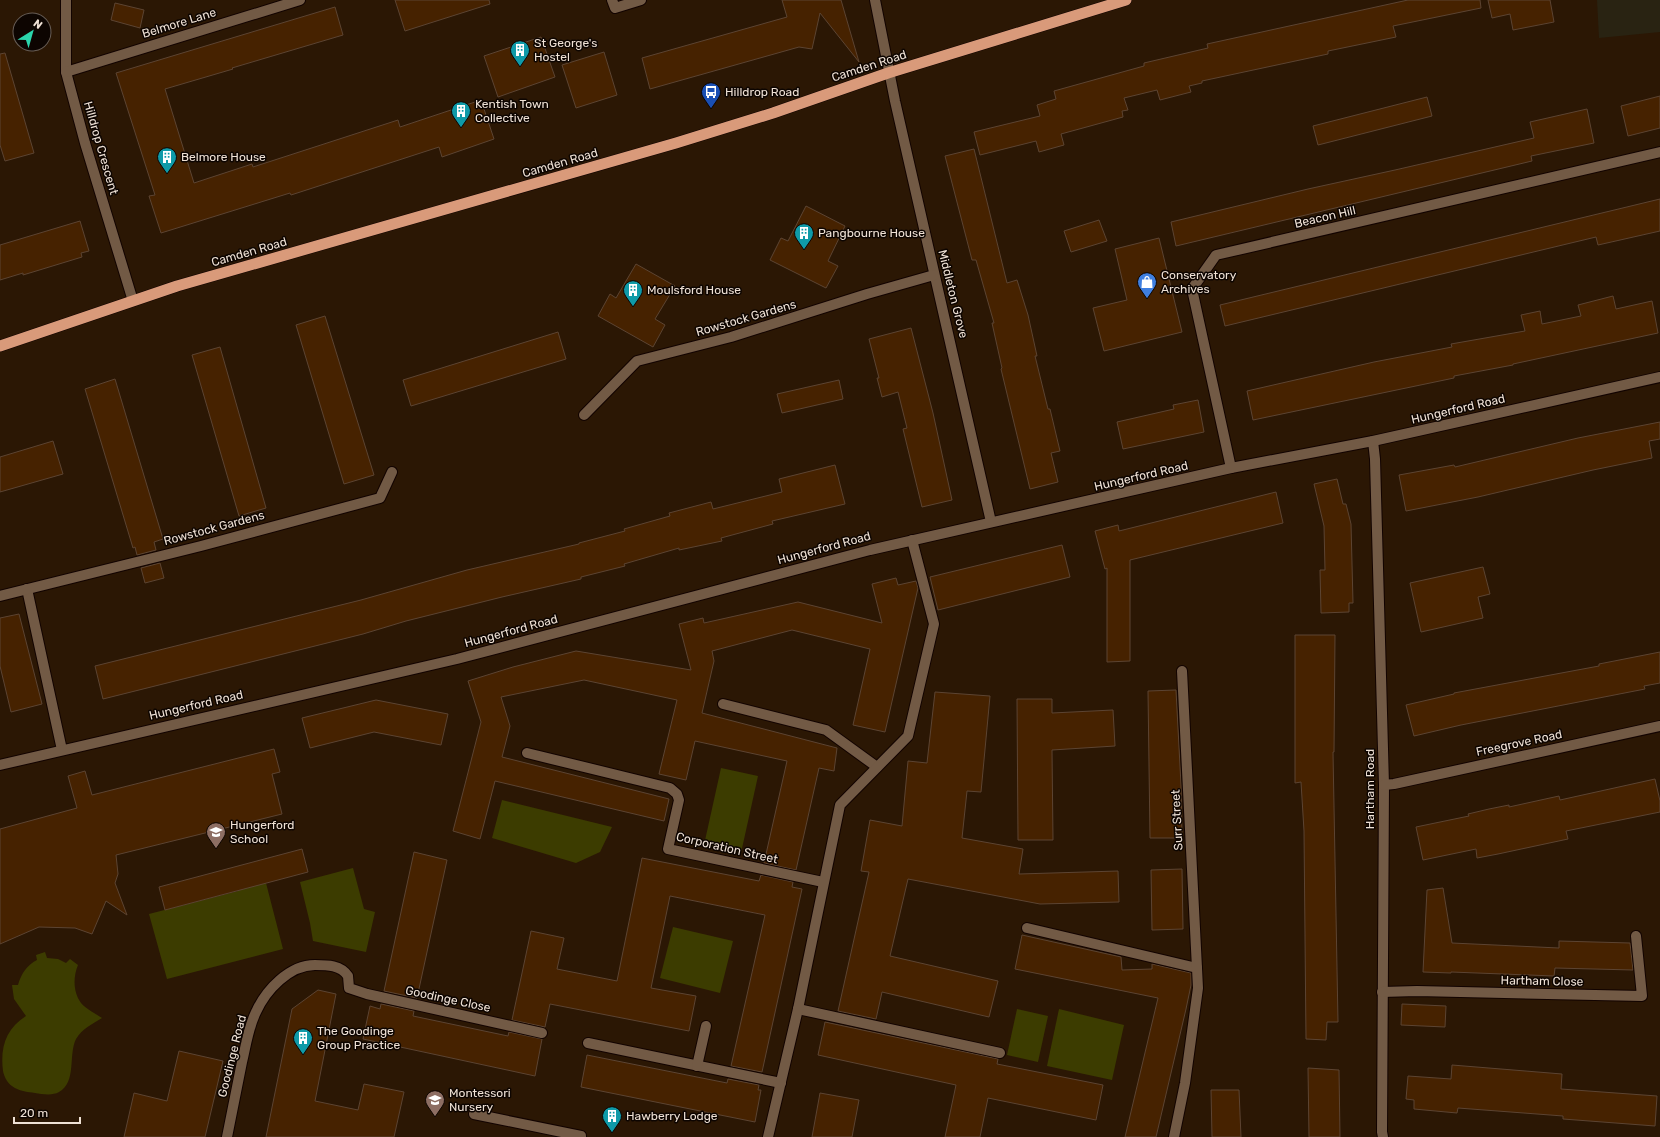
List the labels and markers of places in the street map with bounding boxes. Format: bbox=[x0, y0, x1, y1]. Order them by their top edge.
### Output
place label: St George's Hostel bbox=[534, 36, 597, 64]
building icon: St George's Hostel bbox=[509, 39, 531, 67]
bus stop icon: Hilldrop Road bbox=[700, 81, 722, 109]
place label: Hilldrop Road bbox=[725, 85, 799, 99]
place label: Kentish Town Collective bbox=[475, 97, 549, 125]
building icon: Kentish Town Collective bbox=[450, 100, 472, 128]
building icon: Belmore House bbox=[156, 146, 178, 174]
place label: Belmore House bbox=[181, 150, 266, 164]
building icon: Pangbourne House bbox=[793, 222, 815, 250]
place label: Pangbourne House bbox=[818, 226, 925, 240]
place label: Conservatory Archives bbox=[1161, 268, 1237, 296]
shop icon: Conservatory Archives bbox=[1136, 271, 1158, 299]
building icon: Moulsford House bbox=[622, 279, 644, 307]
place label: Moulsford House bbox=[647, 283, 741, 297]
place label: Hungerford School bbox=[230, 818, 294, 846]
school or university icon: Hungerford School bbox=[205, 821, 227, 849]
place label: The Goodinge Group Practice bbox=[317, 1024, 400, 1052]
building icon: The Goodinge Group Practice bbox=[292, 1027, 314, 1055]
place label: Montessori Nursery bbox=[449, 1086, 511, 1114]
school or university icon: Montessori Nursery bbox=[424, 1089, 446, 1117]
building icon: Hawberry Lodge bbox=[601, 1105, 623, 1133]
place label: Hawberry Lodge bbox=[626, 1109, 718, 1123]

